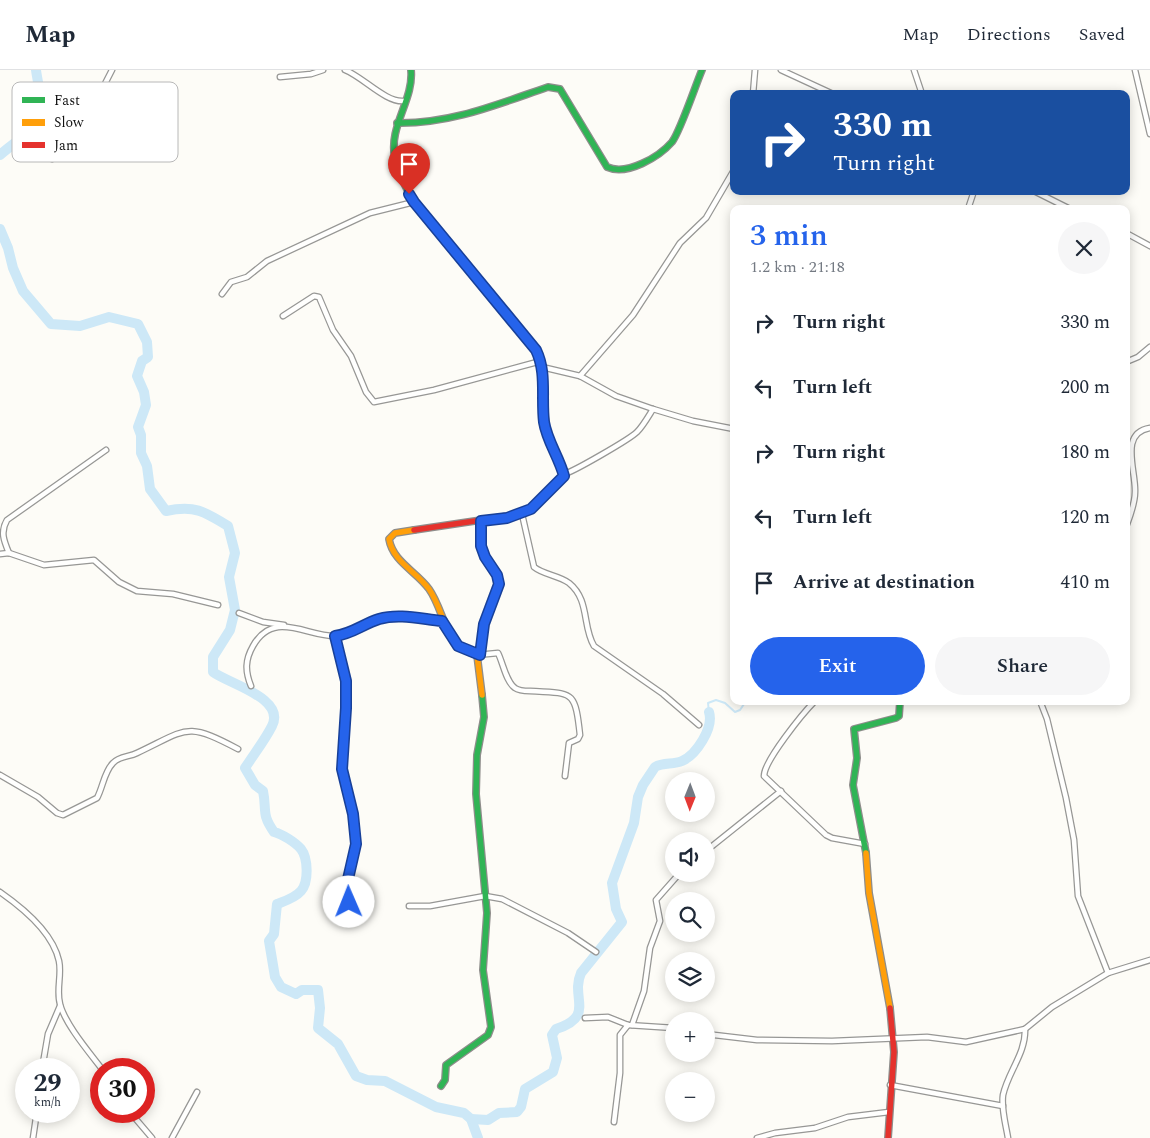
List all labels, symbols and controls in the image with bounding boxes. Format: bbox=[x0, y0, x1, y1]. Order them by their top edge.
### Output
text: Map bbox=[25, 17, 75, 53]
text: Map bbox=[903, 21, 939, 48]
text: Directions bbox=[967, 21, 1051, 48]
text: Saved bbox=[1079, 21, 1125, 48]
legend bbox=[12, 82, 178, 162]
text: Fast bbox=[54, 90, 80, 111]
text: 330 m bbox=[833, 99, 932, 152]
icon: right bbox=[750, 110, 815, 175]
text: Slow bbox=[54, 112, 84, 133]
text: Jam bbox=[54, 135, 78, 156]
pin bbox=[388, 143, 430, 194]
text: Turn right bbox=[833, 147, 935, 180]
icon: arrive bbox=[395, 150, 423, 178]
text: 3 min bbox=[750, 213, 828, 259]
button: close bbox=[1058, 222, 1110, 274]
text: 1.2 km · 21:18 bbox=[750, 255, 845, 279]
text: Turn right bbox=[793, 308, 886, 337]
text: 330 m bbox=[1060, 308, 1110, 337]
icon: right bbox=[750, 309, 778, 337]
text: Turn left bbox=[793, 373, 872, 402]
text: 200 m bbox=[1060, 373, 1110, 402]
icon: left bbox=[750, 374, 778, 402]
text: Turn right bbox=[793, 438, 886, 467]
text: 180 m bbox=[1060, 438, 1110, 467]
icon: right bbox=[750, 439, 778, 467]
text: Turn left bbox=[793, 503, 872, 532]
text: 120 m bbox=[1060, 503, 1110, 532]
icon: left bbox=[750, 504, 778, 532]
text: Arrive at destination bbox=[793, 568, 975, 597]
text: 410 m bbox=[1060, 568, 1110, 597]
icon: arrive bbox=[750, 569, 778, 597]
button: Exit bbox=[750, 637, 925, 695]
button: Share bbox=[935, 637, 1110, 695]
north arrow bbox=[665, 772, 715, 822]
map controls bbox=[665, 772, 715, 1122]
button: sound bbox=[665, 832, 715, 882]
position arrow bbox=[322, 875, 374, 927]
button: search bbox=[665, 892, 715, 942]
button: layers bbox=[665, 952, 715, 1002]
button: + bbox=[665, 1012, 715, 1062]
speed limit sign: 30 bbox=[90, 1058, 155, 1123]
text: 29 bbox=[33, 1065, 62, 1103]
button: − bbox=[665, 1072, 715, 1122]
text: km/h bbox=[34, 1093, 61, 1112]

